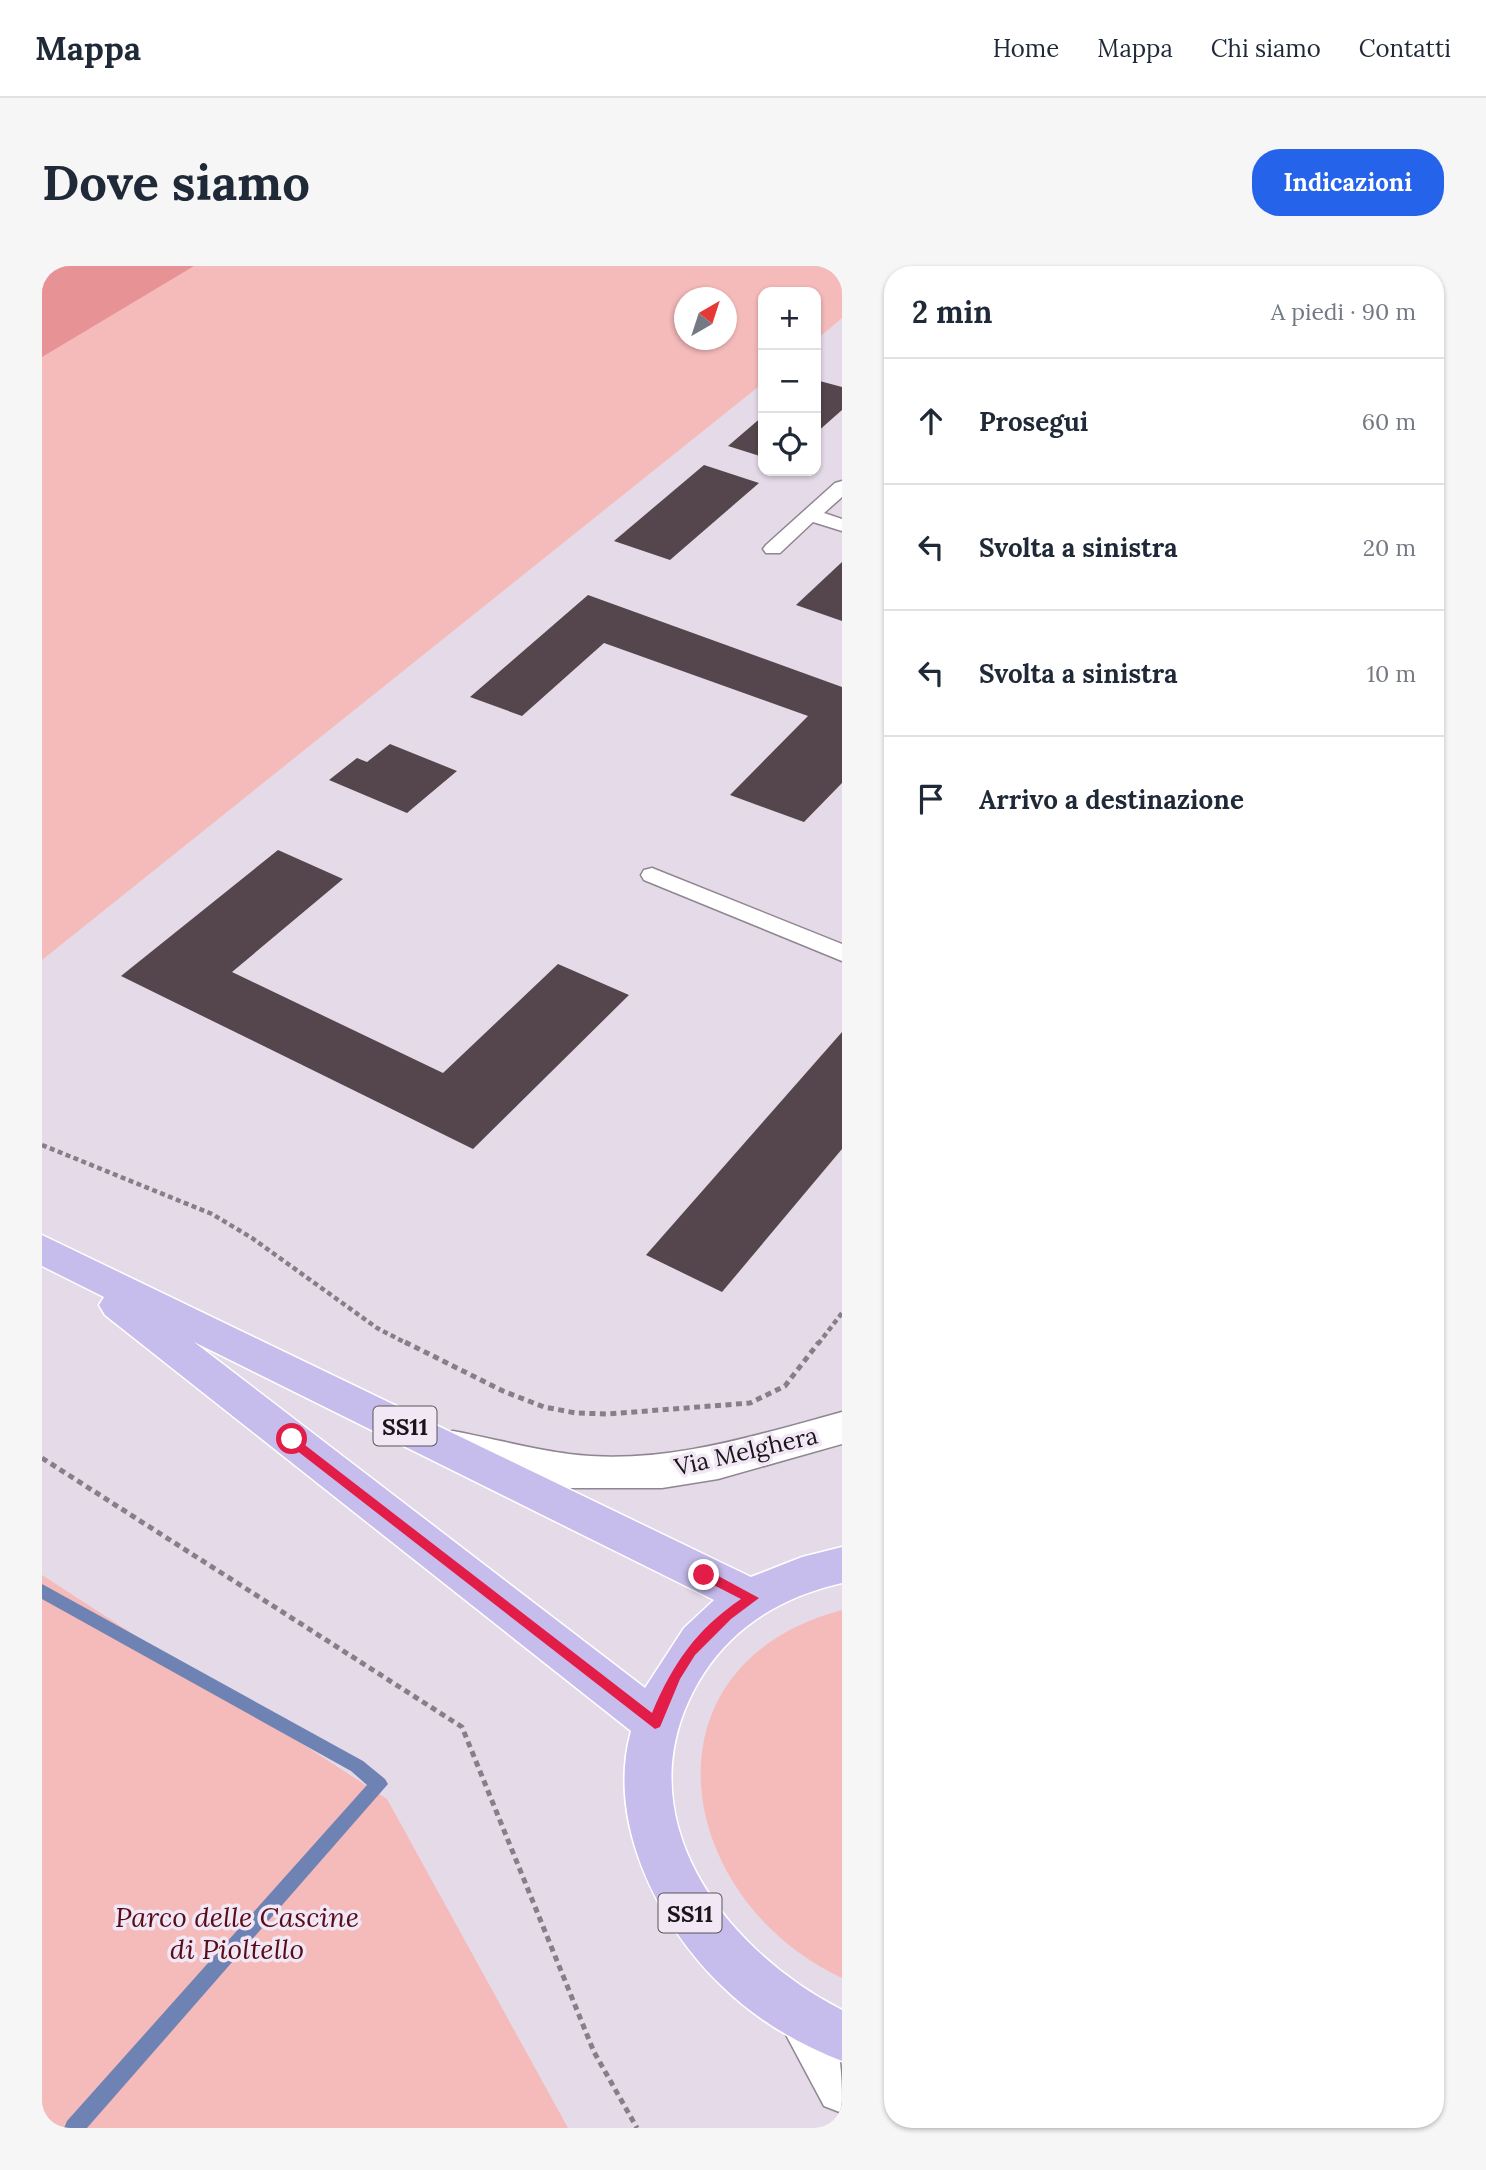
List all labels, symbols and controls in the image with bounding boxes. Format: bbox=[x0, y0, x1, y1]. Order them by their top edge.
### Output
text: Mappa bbox=[35, 27, 141, 69]
text: Home bbox=[993, 33, 1059, 64]
text: Mappa bbox=[1097, 33, 1173, 64]
text: Chi siamo bbox=[1211, 33, 1321, 64]
text: Contatti bbox=[1359, 33, 1451, 64]
button: Indicazioni bbox=[1252, 149, 1444, 216]
text: Dove siamo bbox=[42, 151, 310, 213]
north arrow bbox=[674, 287, 737, 350]
map controls bbox=[758, 287, 821, 476]
button: + bbox=[758, 287, 821, 350]
text: 2 min bbox=[912, 293, 992, 331]
text: A piedi · 90 m bbox=[1271, 297, 1416, 326]
button: − bbox=[758, 350, 821, 413]
icon: ahead bbox=[912, 402, 950, 440]
text: Prosegui bbox=[979, 405, 1088, 438]
text: 60 m bbox=[1362, 407, 1416, 436]
button: locate bbox=[758, 413, 821, 476]
icon: left bbox=[912, 528, 950, 566]
text: Svolta a sinistra bbox=[979, 531, 1178, 564]
text: 20 m bbox=[1363, 533, 1416, 562]
icon: left bbox=[912, 654, 950, 692]
text: Svolta a sinistra bbox=[979, 657, 1178, 690]
text: 10 m bbox=[1367, 659, 1416, 688]
icon: arrive bbox=[912, 780, 950, 818]
text: Arrivo a destinazione bbox=[979, 783, 1244, 816]
road number: SS11 bbox=[374, 1406, 436, 1446]
street label: Via Melghera bbox=[670, 1419, 821, 1483]
route start bbox=[276, 1423, 307, 1454]
route end bbox=[688, 1559, 719, 1590]
road number: SS11 bbox=[658, 1894, 722, 1932]
park label: Parco delle Cascine di Pioltello bbox=[115, 1899, 359, 1967]

